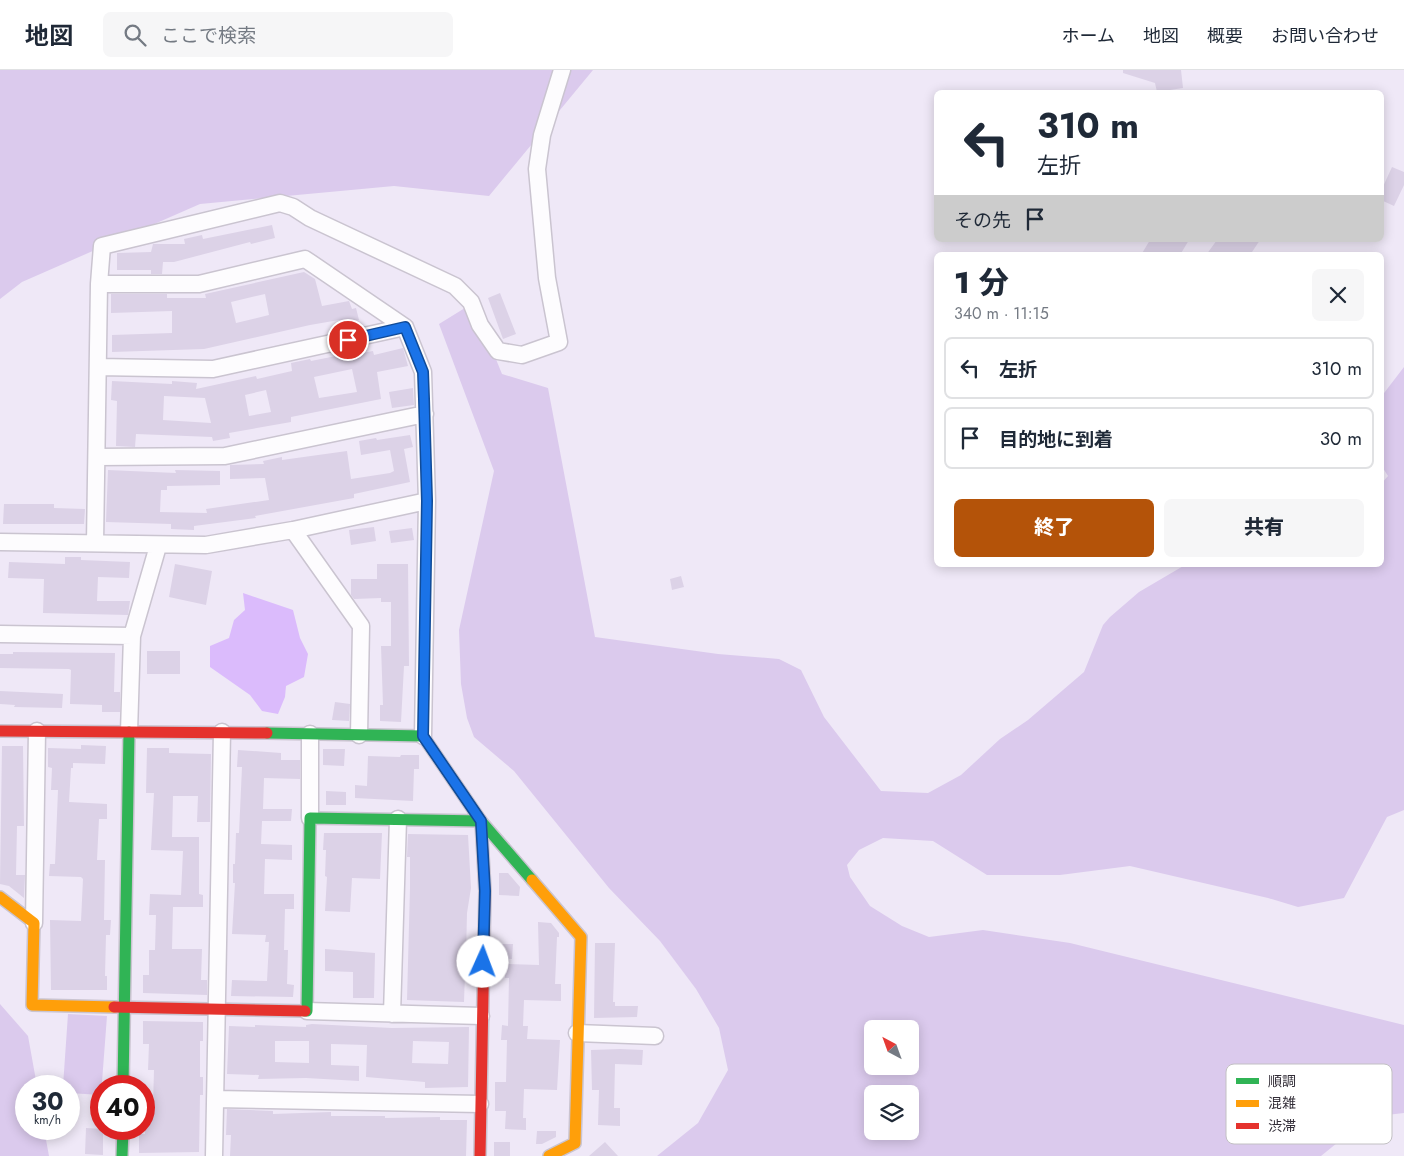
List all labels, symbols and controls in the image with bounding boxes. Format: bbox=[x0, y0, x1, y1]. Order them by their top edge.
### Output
search box bbox=[103, 12, 453, 57]
text: 地図 bbox=[25, 18, 73, 53]
icon: search bbox=[121, 21, 149, 49]
text: ここで検索 bbox=[161, 22, 256, 49]
text: ホーム bbox=[1062, 23, 1115, 49]
text: 地図 bbox=[1143, 23, 1179, 49]
text: 概要 bbox=[1207, 23, 1243, 49]
text: お問い合わせ bbox=[1271, 23, 1379, 49]
text: 310 m bbox=[1037, 101, 1139, 151]
icon: left bbox=[954, 110, 1019, 175]
text: 左折 bbox=[1037, 149, 1081, 181]
icon: arrive bbox=[1021, 205, 1049, 233]
text: その先 bbox=[954, 207, 1011, 234]
text: 1 分 bbox=[954, 261, 1009, 304]
button: close bbox=[1312, 269, 1364, 321]
text: 340 m · 11:15 bbox=[954, 302, 1049, 325]
pin bbox=[327, 319, 369, 361]
icon: arrive bbox=[334, 326, 362, 354]
icon: left bbox=[956, 354, 984, 382]
text: 310 m bbox=[1311, 355, 1362, 382]
text: 左折 bbox=[999, 356, 1037, 383]
icon: arrive bbox=[956, 424, 984, 452]
text: 30 m bbox=[1320, 425, 1362, 452]
text: 目的地に到着 bbox=[999, 426, 1113, 453]
button: 終了 bbox=[954, 499, 1154, 557]
button: 共有 bbox=[1164, 499, 1364, 557]
position arrow bbox=[456, 935, 508, 987]
north arrow bbox=[864, 1020, 919, 1075]
map controls bbox=[864, 1020, 919, 1140]
legend bbox=[1226, 1064, 1392, 1144]
text: 順調 bbox=[1268, 1071, 1296, 1091]
speed limit sign: 40 bbox=[90, 1075, 155, 1140]
text: 30 bbox=[31, 1083, 64, 1119]
button: layers bbox=[864, 1085, 919, 1140]
text: 混雑 bbox=[1268, 1093, 1296, 1113]
text: km/h bbox=[34, 1111, 61, 1129]
text: 渋滞 bbox=[1268, 1116, 1296, 1136]

